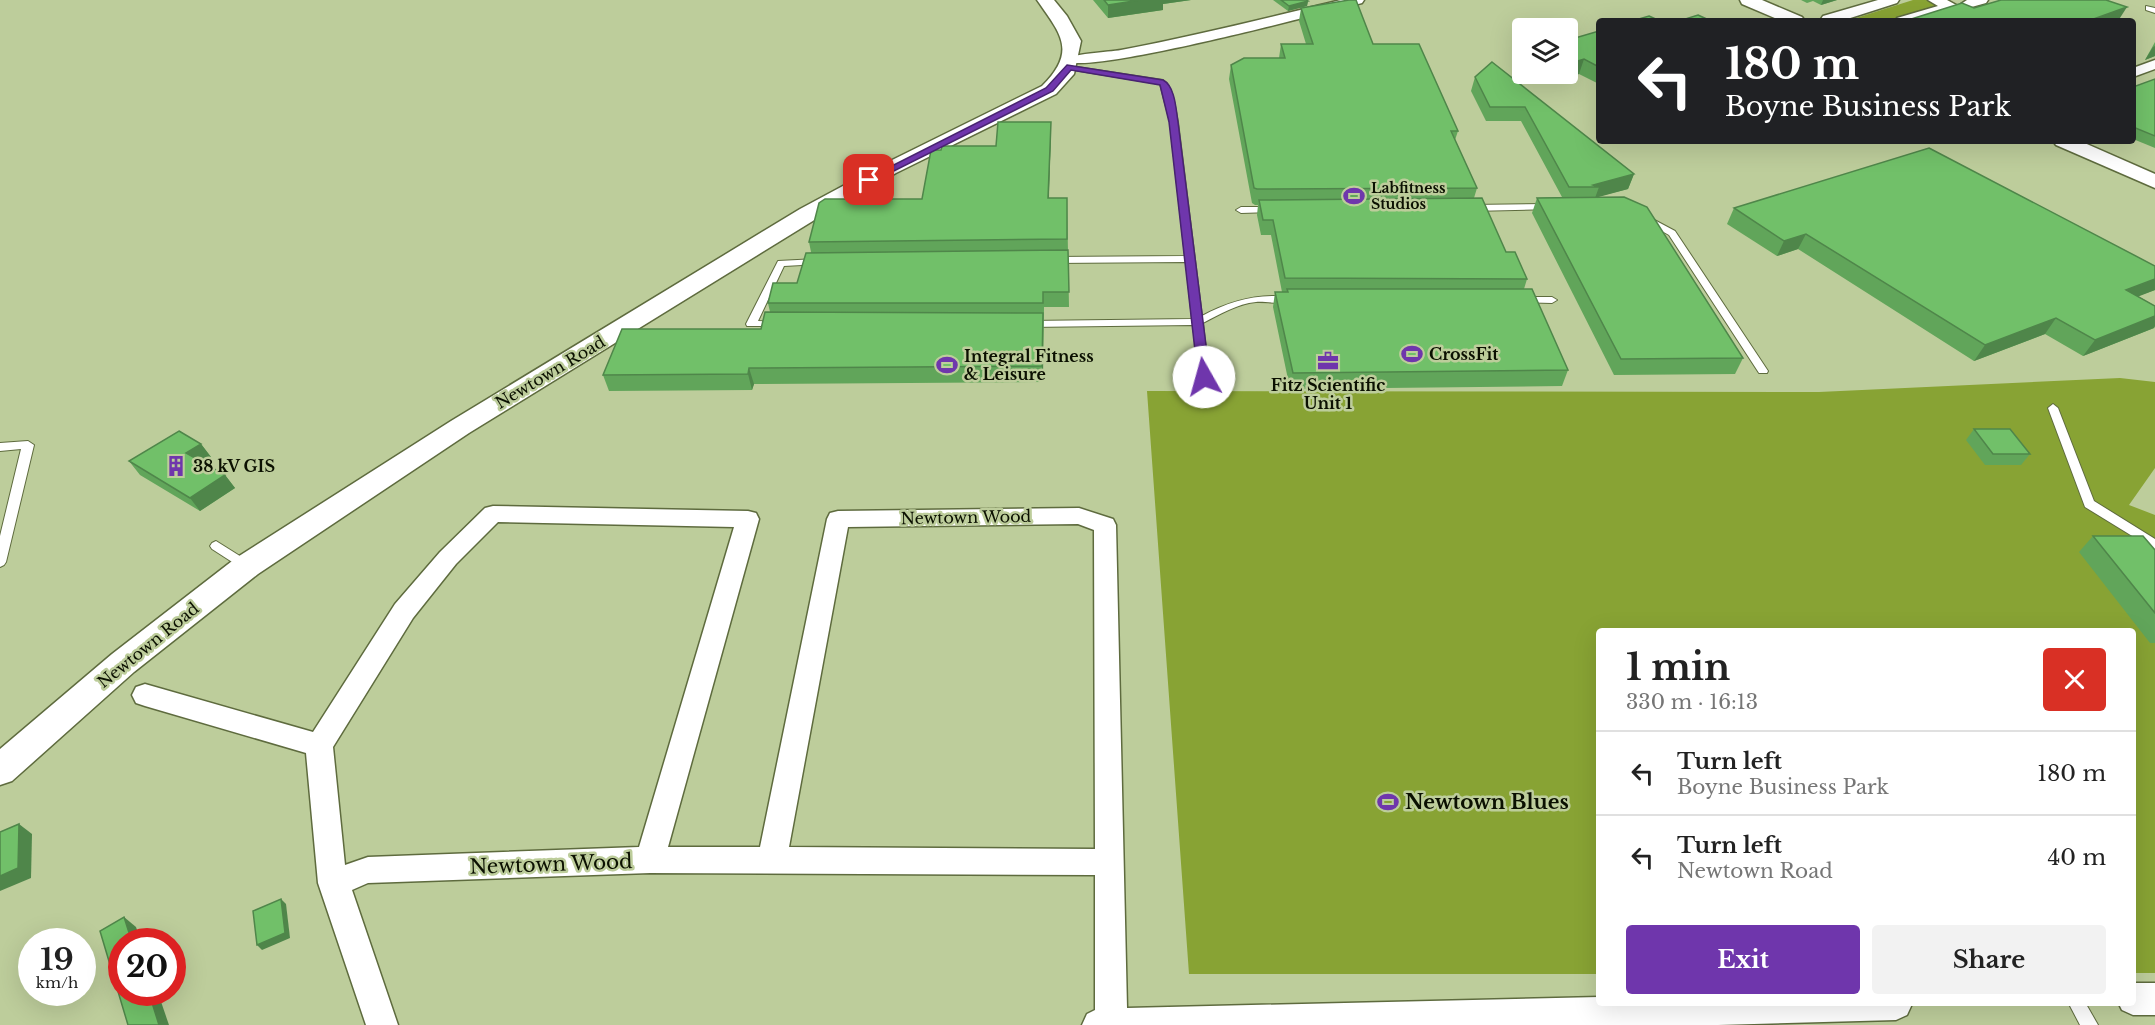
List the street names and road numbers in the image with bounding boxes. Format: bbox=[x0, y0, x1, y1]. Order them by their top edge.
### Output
street label: Newtown Road bbox=[491, 331, 609, 413]
street label: Newtown Wood bbox=[901, 506, 1032, 528]
street label: Newtown Road bbox=[93, 598, 203, 692]
street label: Newtown Wood bbox=[469, 849, 633, 879]

